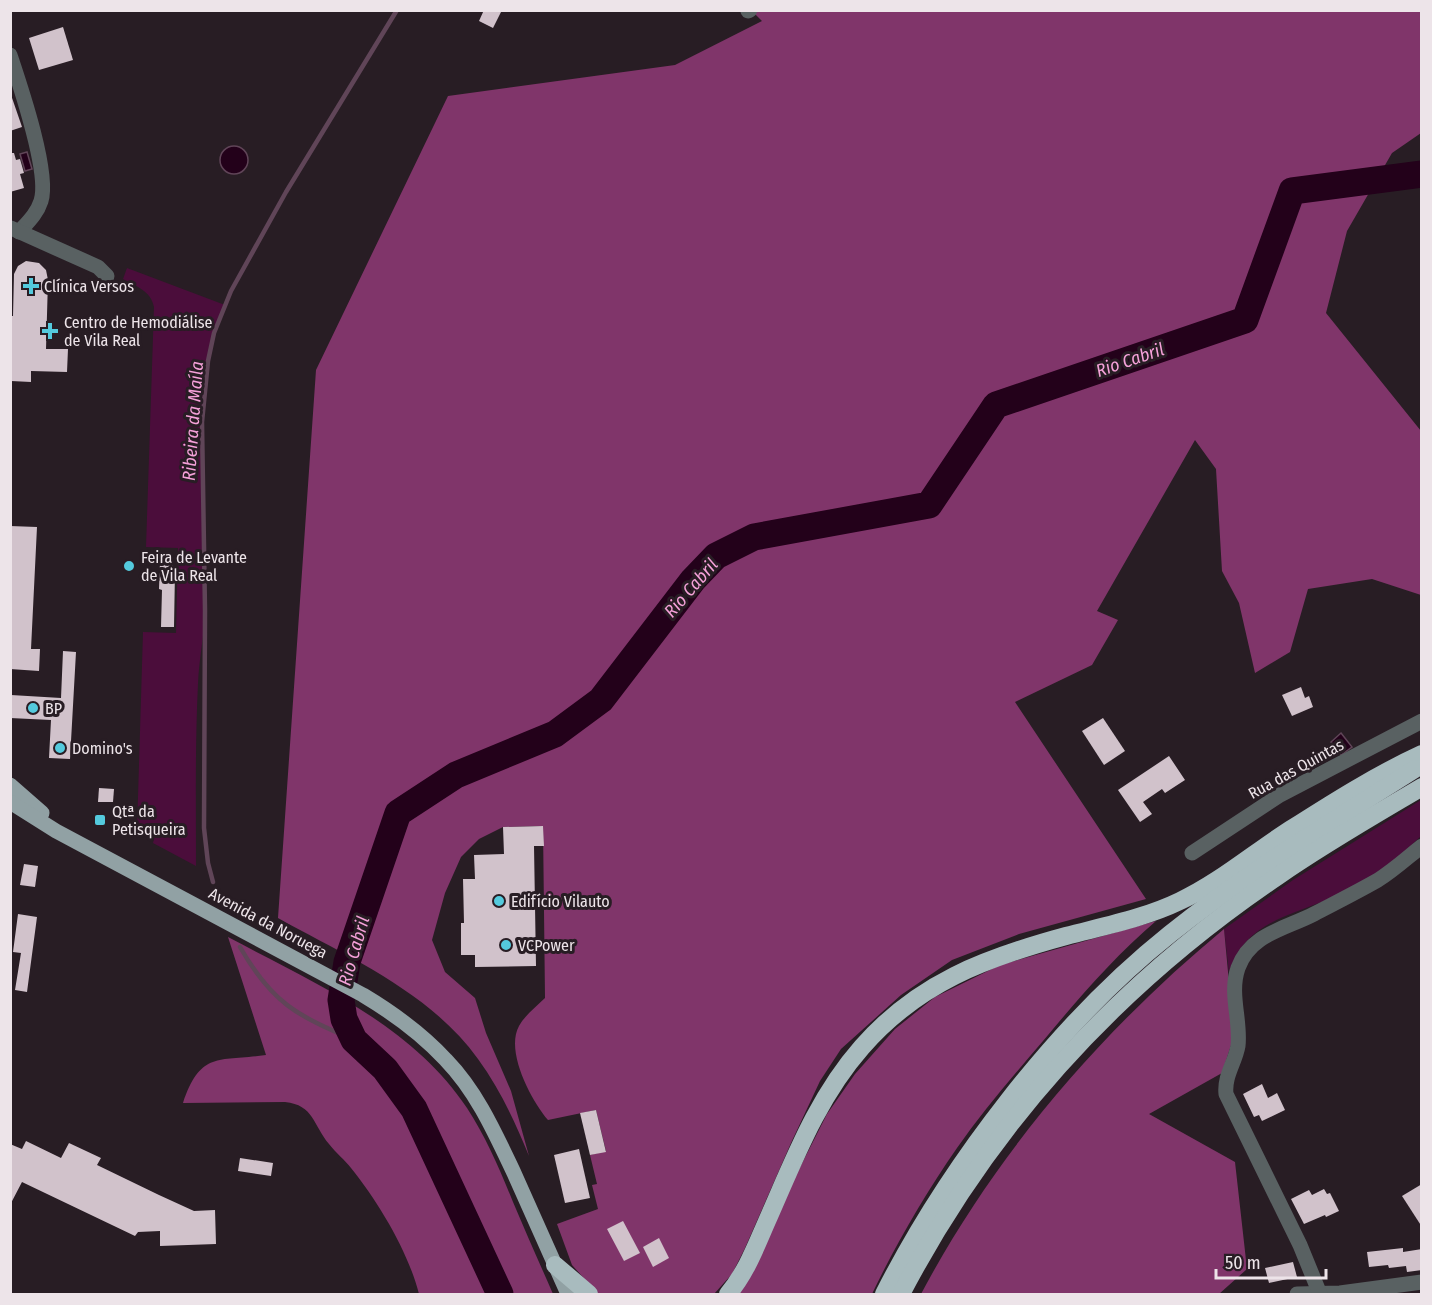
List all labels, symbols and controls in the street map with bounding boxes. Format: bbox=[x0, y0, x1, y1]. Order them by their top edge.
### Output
marker: Clínica Versos bbox=[22, 277, 40, 295]
place label: Clínica Versos bbox=[44, 277, 134, 296]
place label: Centro de Hemodiálise de Vila Real bbox=[64, 313, 213, 350]
marker: Centro de Hemodiálise de Vila Real bbox=[41, 322, 59, 340]
water label: Rio Cabril bbox=[1093, 338, 1167, 382]
water label: Ribeira da Maíla bbox=[178, 360, 208, 482]
place label: Feira de Levante de Vila Real bbox=[141, 548, 247, 585]
water label: Rio Cabril bbox=[659, 554, 723, 622]
marker: Feira de Levante de Vila Real bbox=[122, 559, 136, 573]
place label: BP bbox=[45, 699, 62, 718]
marker: BP bbox=[26, 701, 40, 715]
street label: Rua das Quintas bbox=[1245, 735, 1347, 803]
place label: Domino's bbox=[72, 739, 133, 758]
marker: Domino's bbox=[53, 741, 67, 755]
place label: Qtª da Petisqueira bbox=[112, 802, 186, 839]
marker: Qtª da Petisqueira bbox=[93, 813, 107, 827]
street label: Avenida da Noruega bbox=[206, 884, 331, 962]
place label: Edifício Vilauto bbox=[511, 892, 610, 911]
marker: Edifício Vilauto bbox=[492, 894, 506, 908]
water label: Rio Cabril bbox=[334, 914, 374, 988]
place label: VCPower bbox=[518, 936, 575, 955]
marker: VCPower bbox=[499, 938, 513, 952]
scale bar bbox=[1216, 1242, 1326, 1280]
text: 50 m bbox=[1225, 1252, 1261, 1274]

